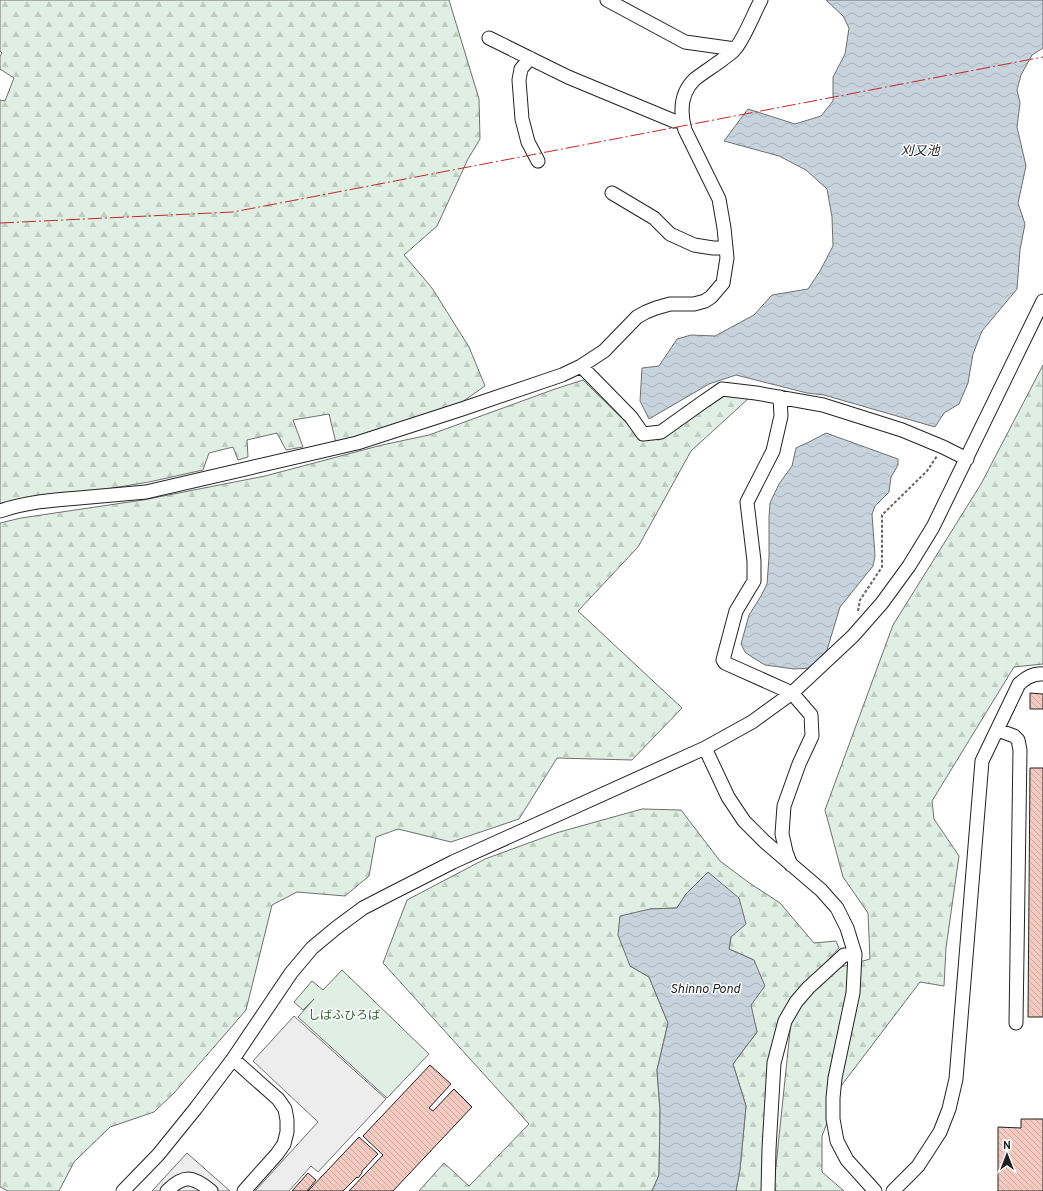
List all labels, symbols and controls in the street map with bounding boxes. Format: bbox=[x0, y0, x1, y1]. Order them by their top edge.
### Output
water label: 刈又池 bbox=[900, 144, 941, 160]
water label: Shinno Pond bbox=[670, 982, 741, 998]
park label: しばふひろば bbox=[308, 1008, 380, 1024]
north arrow bbox=[987, 1135, 1027, 1175]
text: N bbox=[1003, 1139, 1011, 1153]

